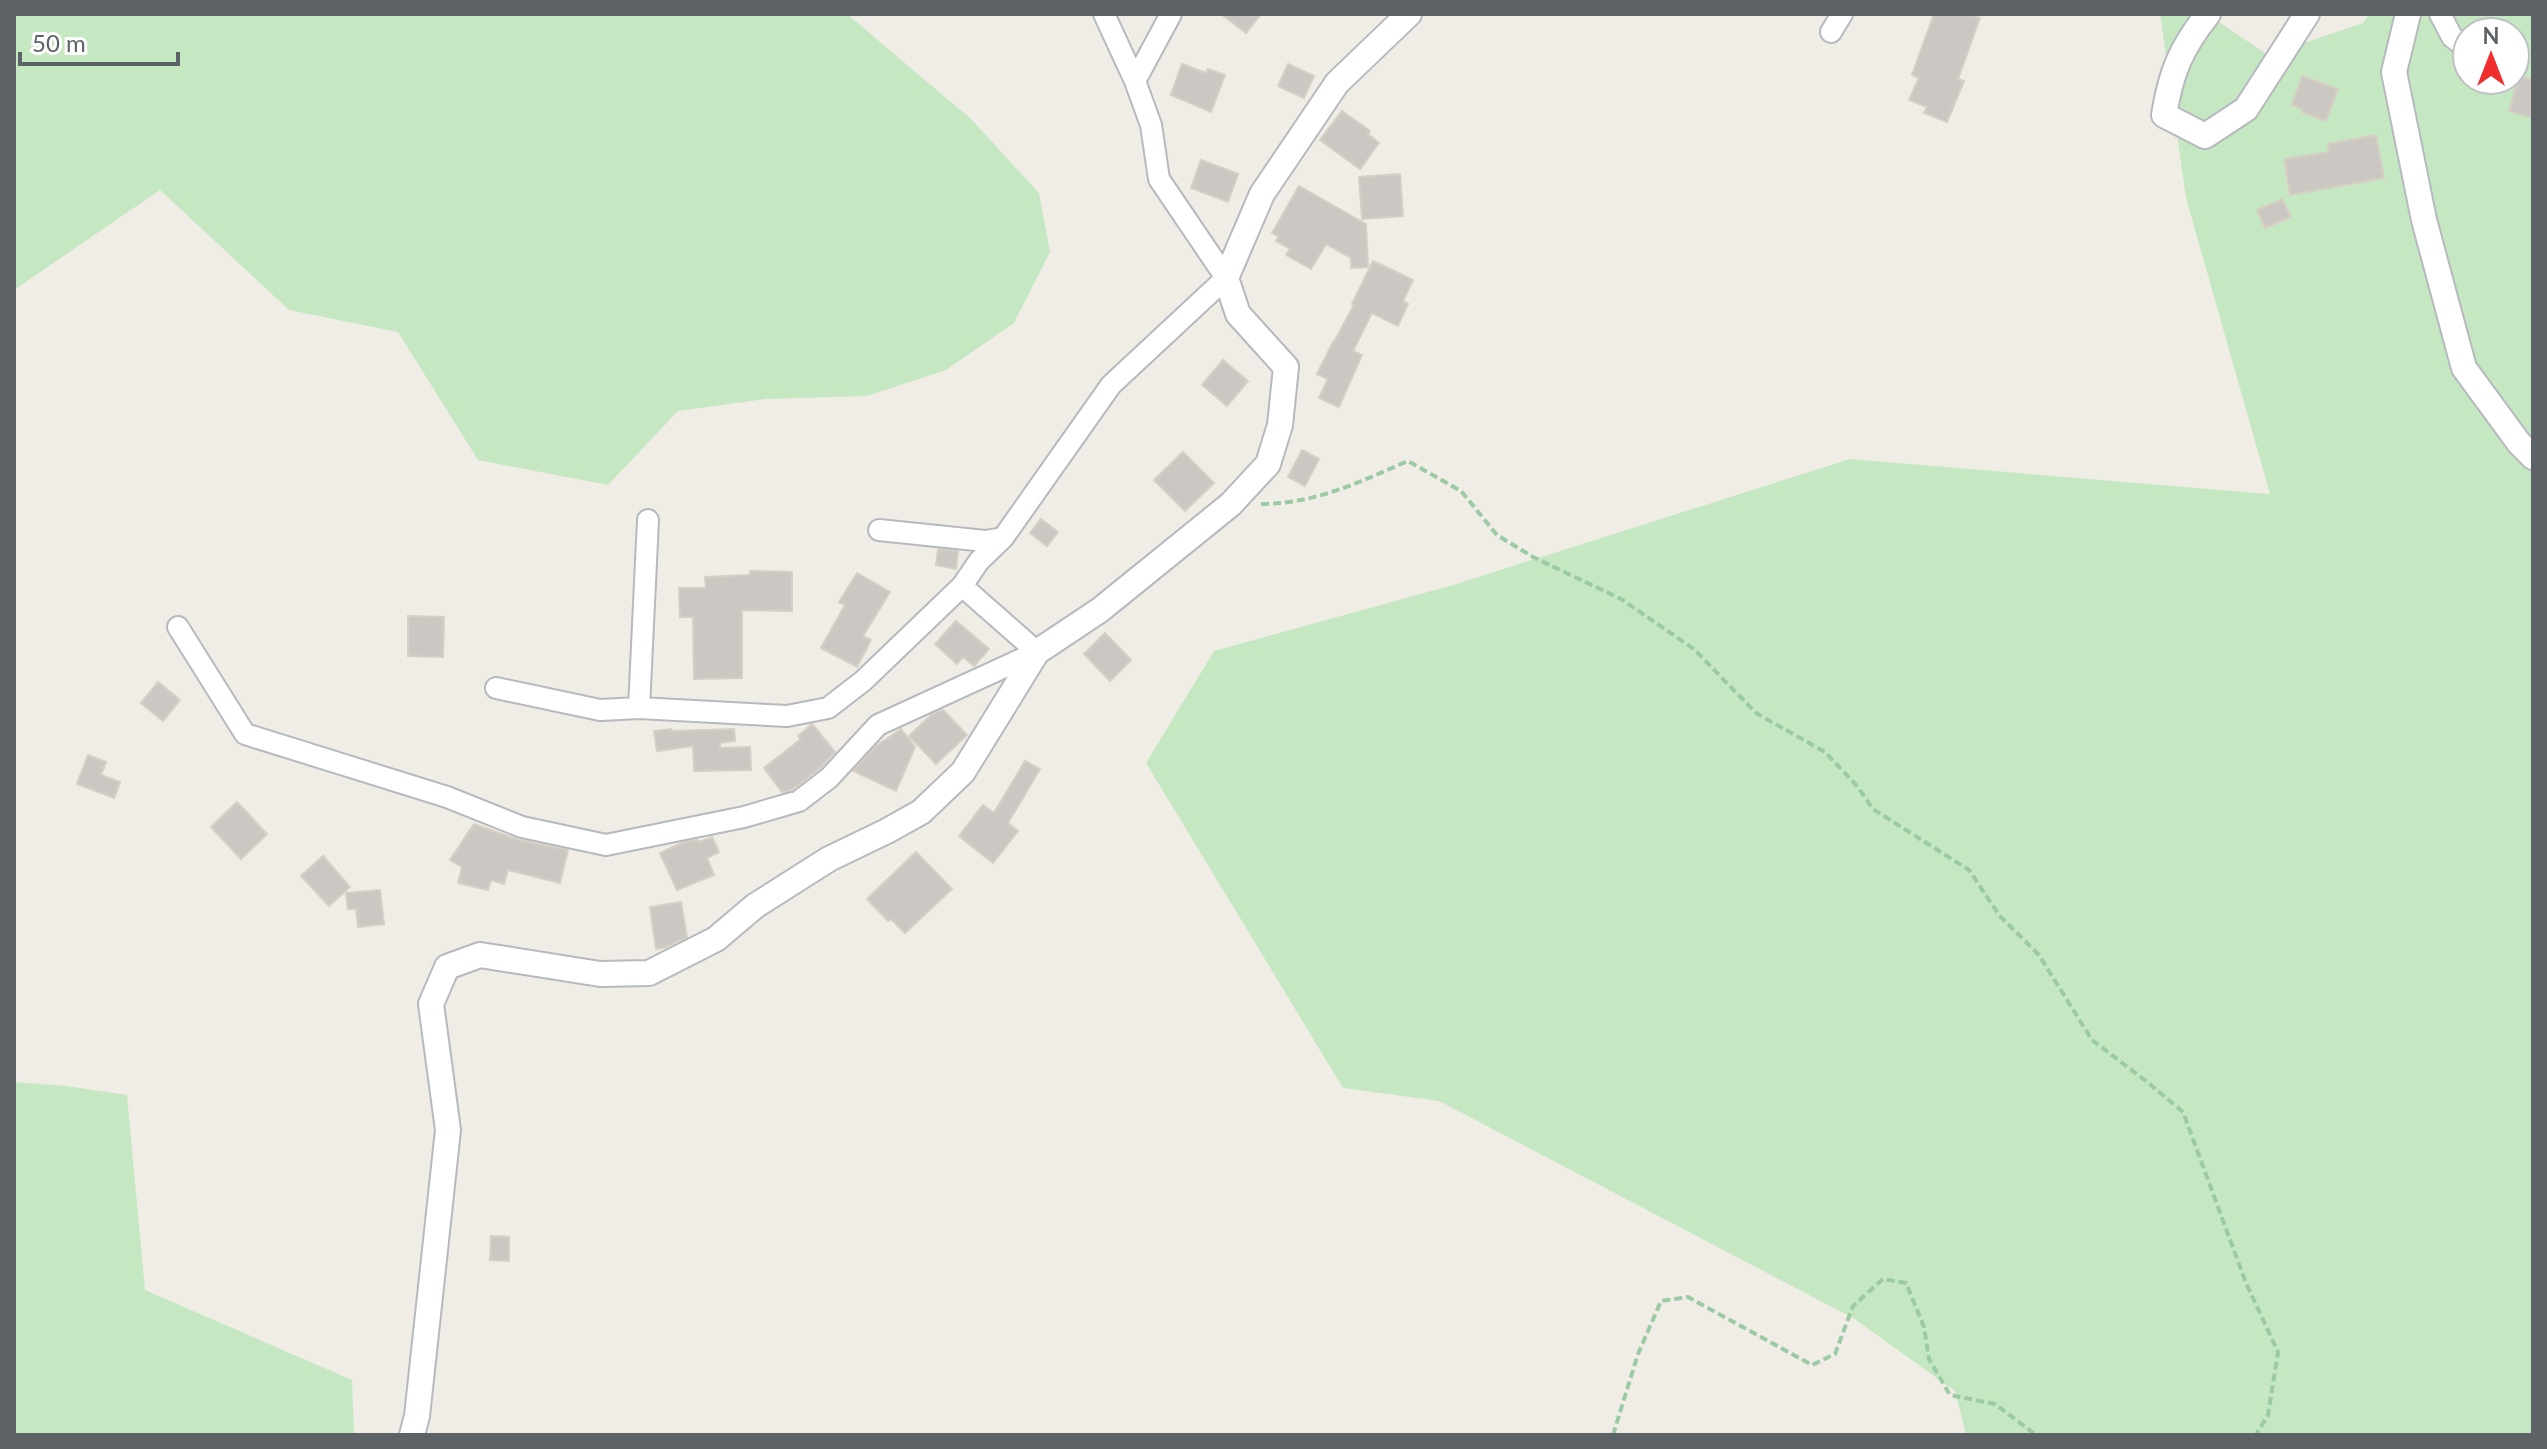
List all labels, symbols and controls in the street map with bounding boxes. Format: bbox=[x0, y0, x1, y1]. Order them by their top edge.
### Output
scale bar bbox=[20, 16, 178, 66]
north arrow bbox=[2451, 16, 2531, 96]
text: N bbox=[2483, 22, 2499, 49]
text: 50 m bbox=[32, 28, 86, 57]

